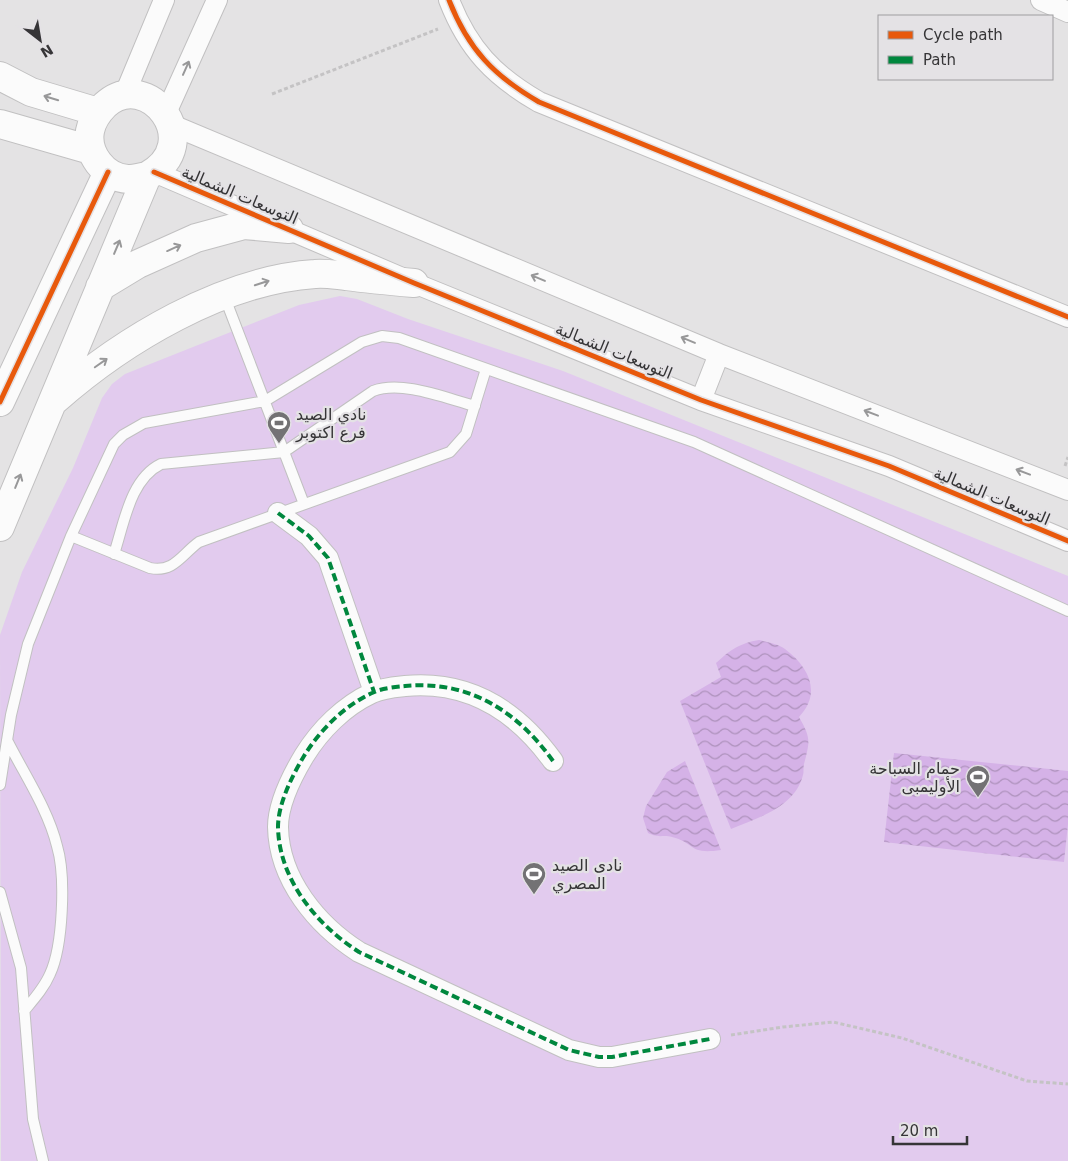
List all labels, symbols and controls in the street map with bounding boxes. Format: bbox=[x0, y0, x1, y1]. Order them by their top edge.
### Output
north arrow bbox=[15, 15, 65, 65]
legend bbox=[878, 15, 1053, 80]
text: Cycle path bbox=[923, 26, 1003, 44]
text: N bbox=[38, 41, 56, 61]
text: Path bbox=[923, 51, 956, 69]
one-way arrow bbox=[181, 61, 191, 76]
one-way arrow bbox=[44, 92, 60, 102]
street label: التوسعات الشمالية bbox=[179, 162, 301, 229]
one-way arrow bbox=[112, 240, 122, 255]
one-way arrow bbox=[166, 242, 181, 252]
one-way arrow bbox=[531, 273, 546, 282]
one-way arrow bbox=[253, 278, 269, 287]
street label: التوسعات الشمالية bbox=[552, 319, 675, 384]
one-way arrow bbox=[681, 335, 696, 345]
one-way arrow bbox=[94, 358, 108, 368]
place label: نادي الصيد فرع اكتوبر bbox=[295, 405, 366, 443]
one-way arrow bbox=[864, 408, 880, 417]
sports icon: نادي الصيد فرع اكتوبر bbox=[266, 410, 292, 444]
street label: التوسعات الشمالية bbox=[931, 463, 1053, 530]
one-way arrow bbox=[1016, 467, 1031, 476]
one-way arrow bbox=[15, 474, 24, 489]
place label: حمام السباحة الأوليمبى bbox=[869, 759, 960, 797]
sports icon: حمام السباحة الأوليمبى bbox=[965, 764, 991, 798]
place label: نادى الصيد المصري bbox=[552, 856, 622, 894]
sports icon: نادى الصيد المصري bbox=[521, 861, 547, 895]
scale bar bbox=[893, 1114, 967, 1146]
text: 20 m bbox=[900, 1122, 938, 1140]

